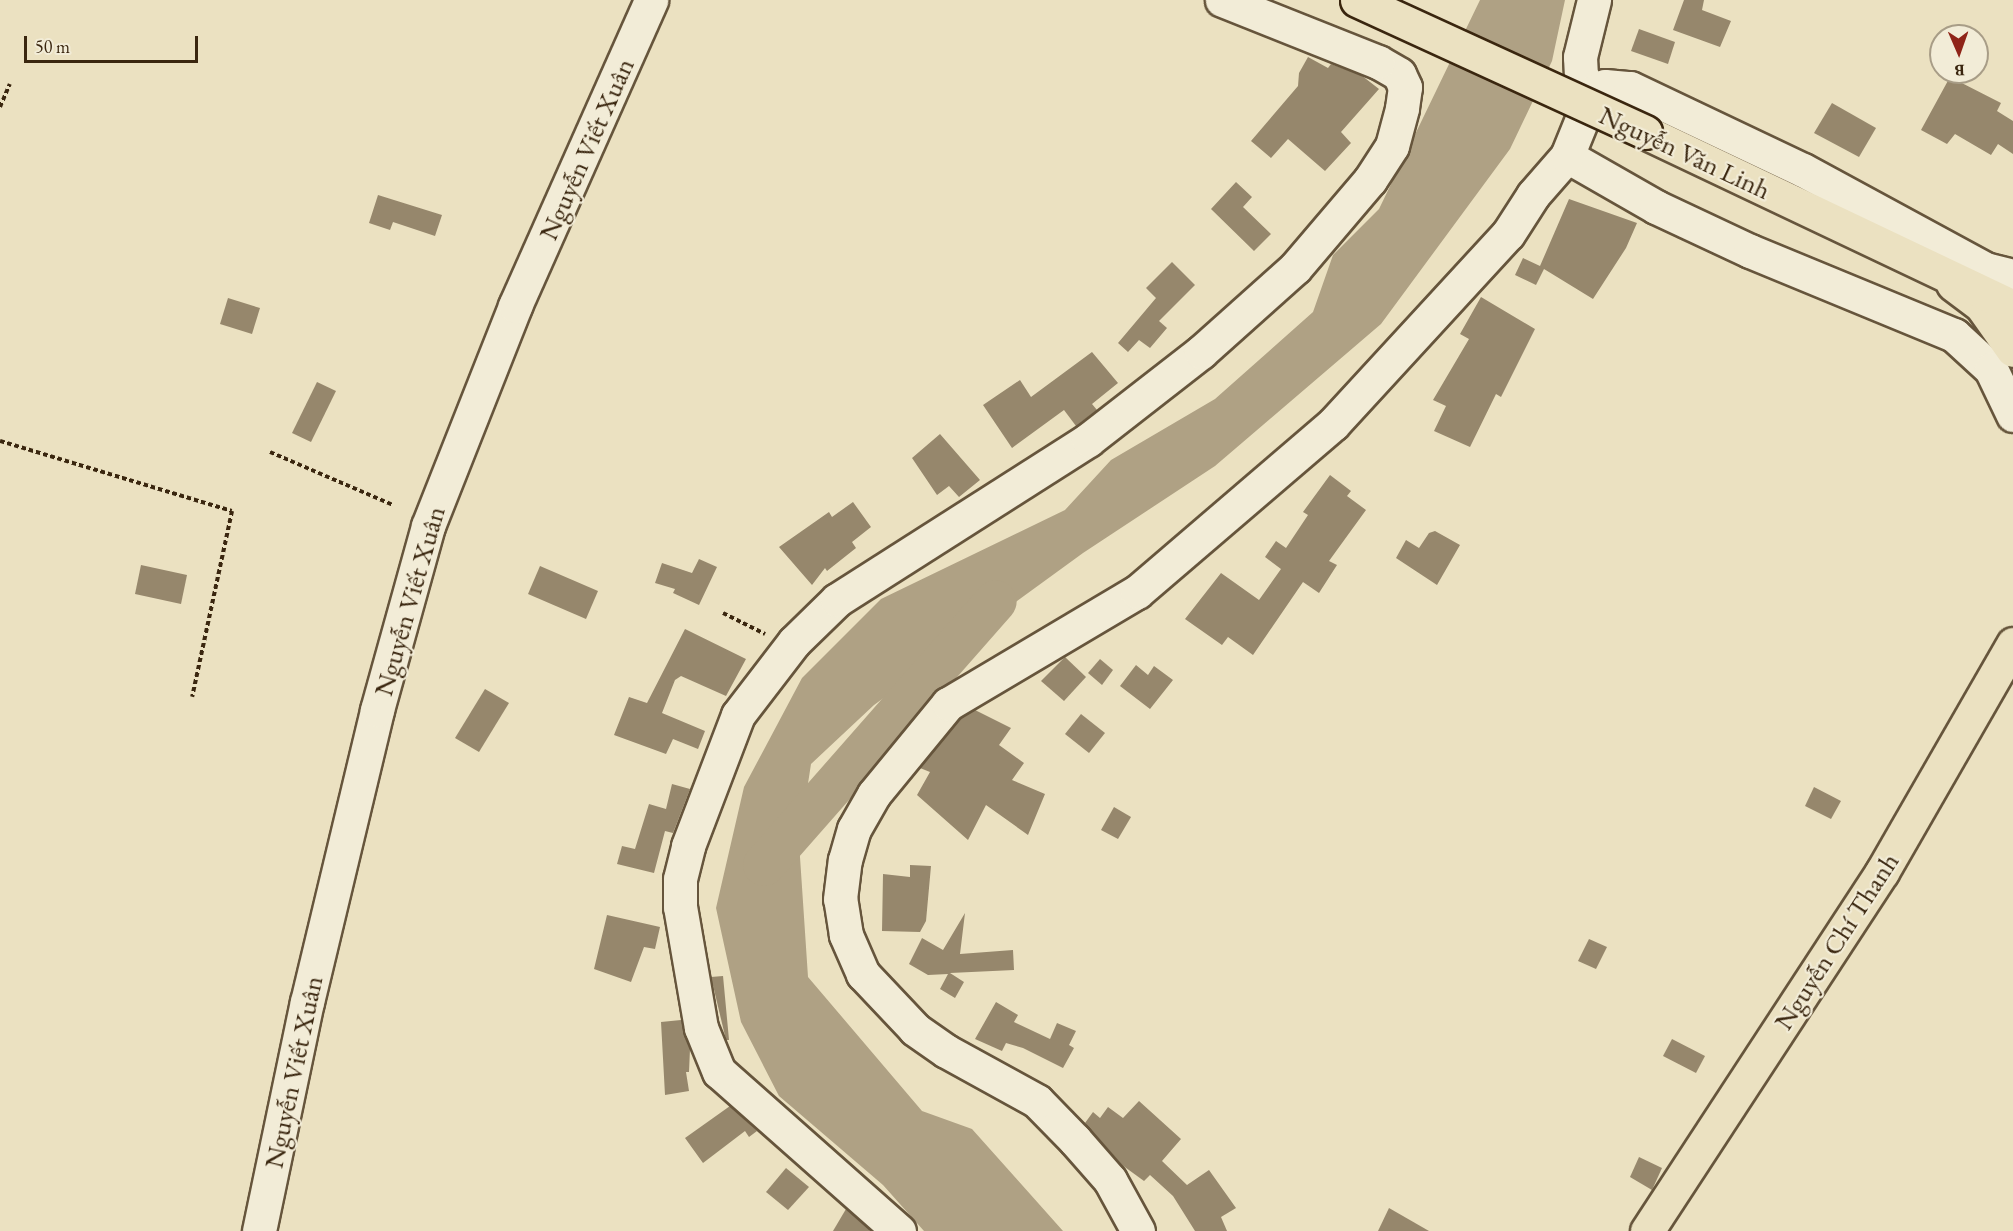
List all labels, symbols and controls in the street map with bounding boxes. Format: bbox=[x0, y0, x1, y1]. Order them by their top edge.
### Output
scale bar bbox=[27, 24, 201, 62]
north arrow bbox=[1929, 24, 1989, 84]
text: 50 m bbox=[35, 35, 70, 58]
street label: Nguyễn Viết Xuân bbox=[531, 53, 641, 245]
text: B bbox=[1954, 60, 1965, 81]
street label: Nguyễn Văn Linh bbox=[1594, 98, 1776, 206]
street label: Nguyễn Viết Xuân bbox=[366, 502, 452, 700]
street label: Nguyễn Chí Thanh bbox=[1767, 846, 1905, 1036]
street label: Nguyễn Viết Xuân bbox=[257, 973, 329, 1171]

